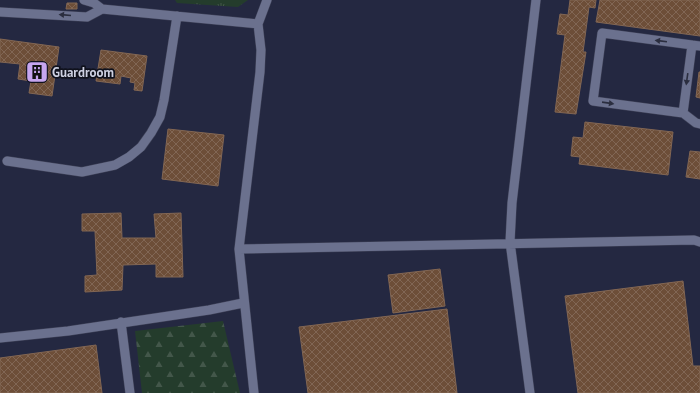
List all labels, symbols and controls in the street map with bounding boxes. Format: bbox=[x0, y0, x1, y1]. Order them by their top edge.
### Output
one-way arrow bbox=[59, 11, 71, 18]
one-way arrow bbox=[655, 38, 667, 44]
building icon: Guardroom bbox=[24, 59, 50, 85]
place label: Guardroom bbox=[52, 64, 114, 81]
one-way arrow bbox=[684, 73, 690, 85]
one-way arrow bbox=[602, 100, 614, 106]

